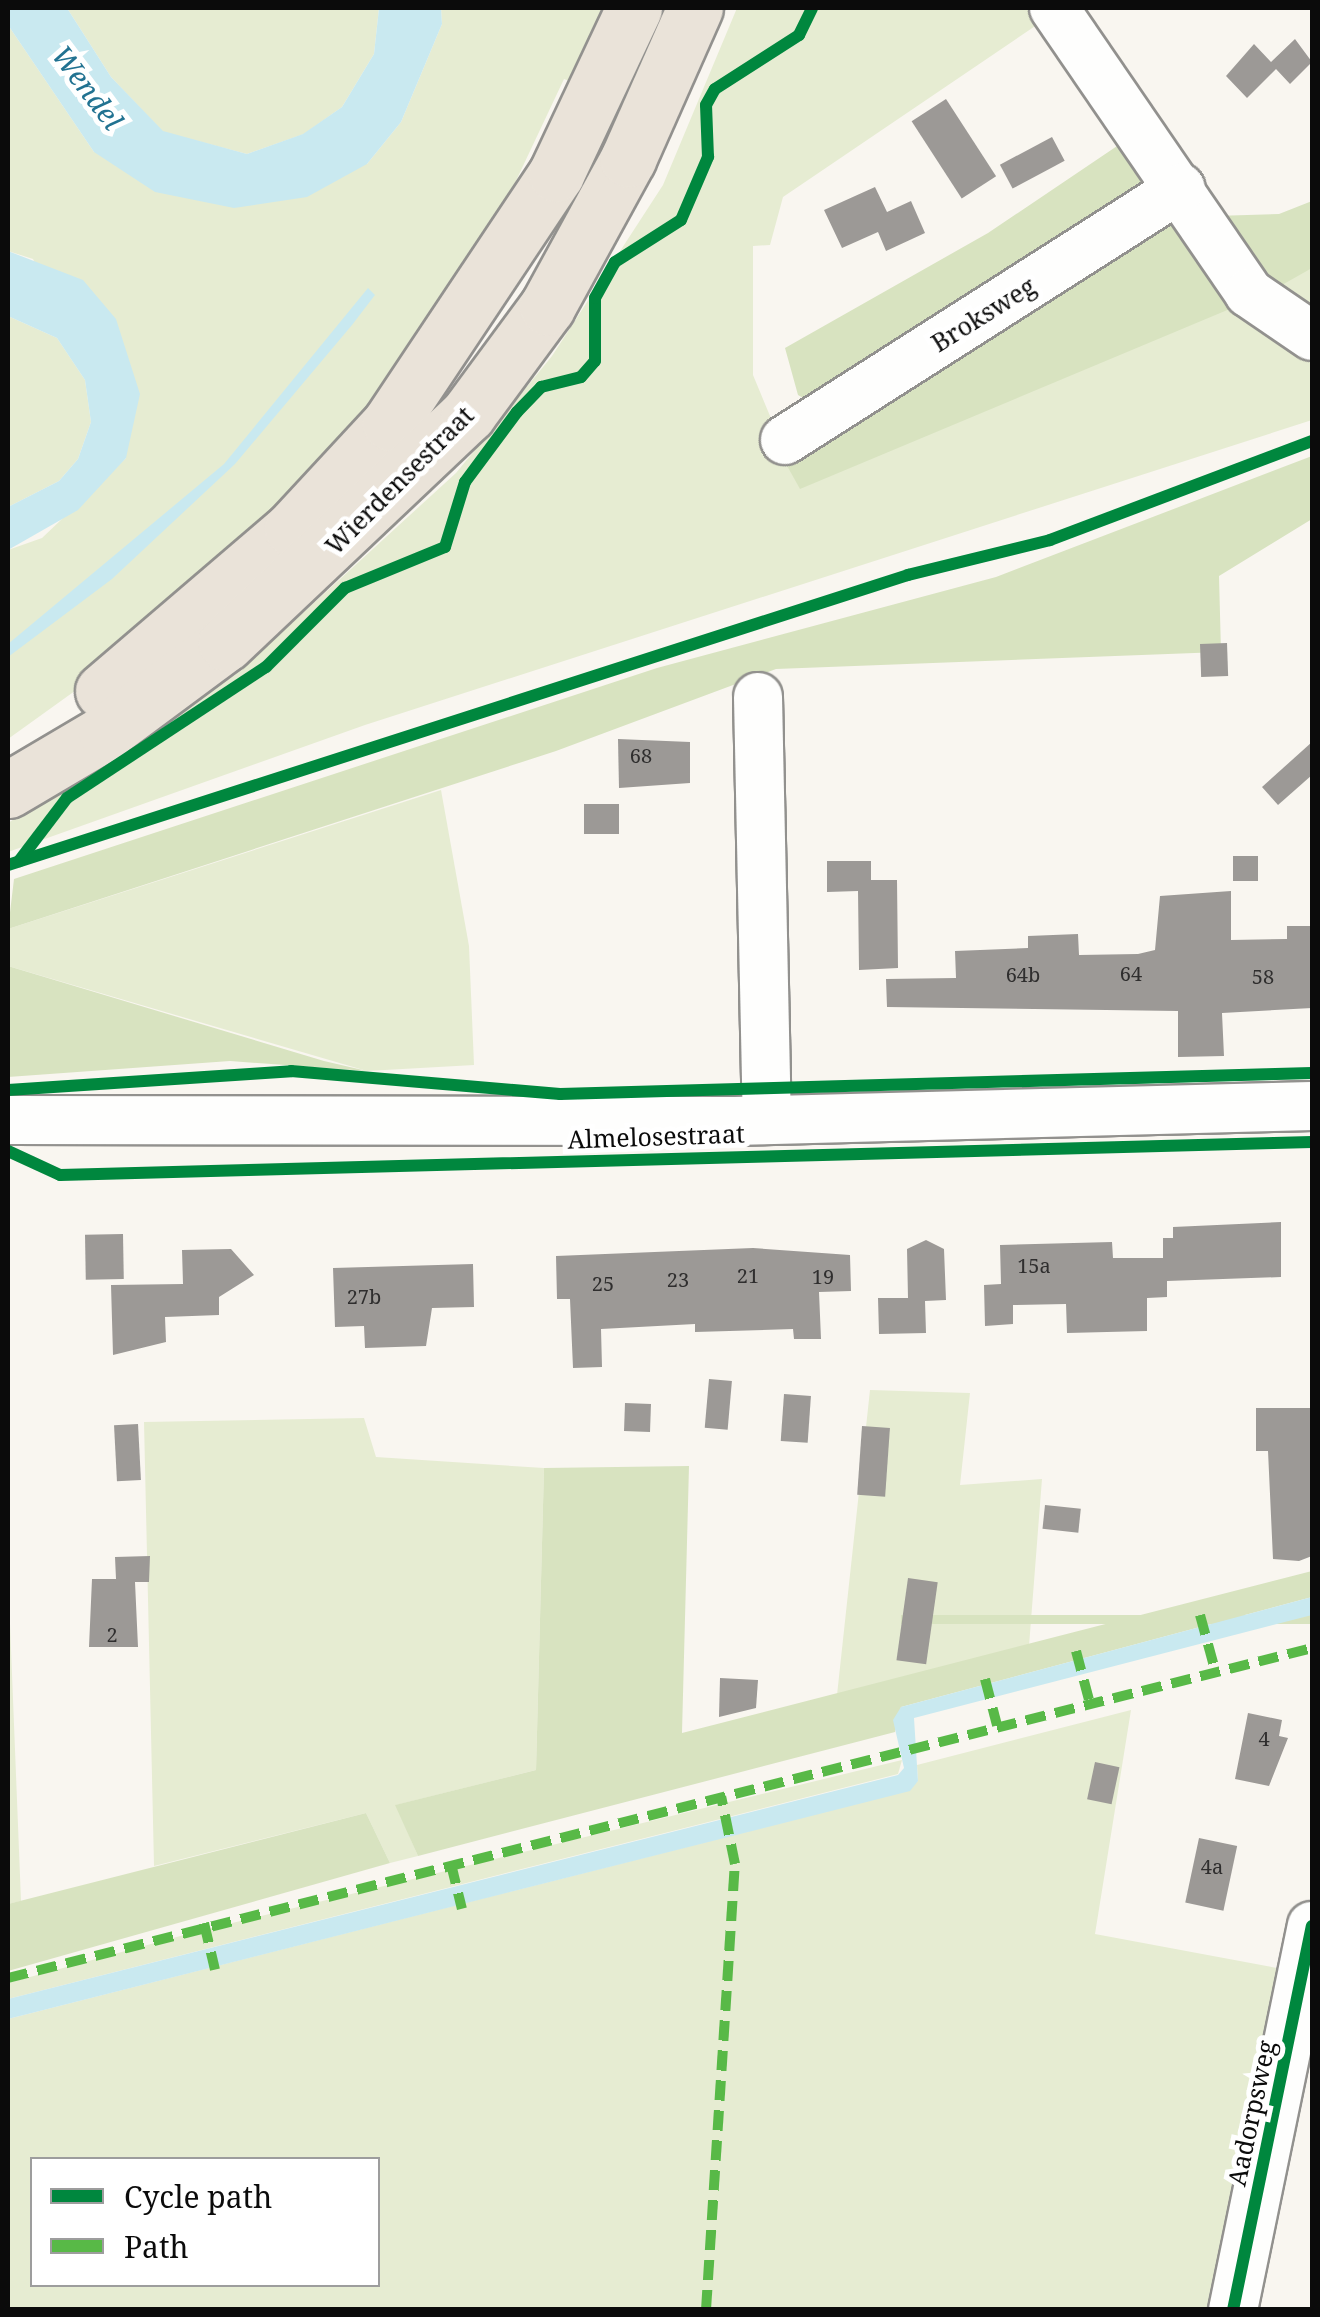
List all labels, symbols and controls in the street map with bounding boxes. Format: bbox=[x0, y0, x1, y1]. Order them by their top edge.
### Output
water label: Wendel bbox=[45, 38, 131, 136]
street label: Broksweg bbox=[926, 270, 1040, 358]
street label: Wierdensestraat bbox=[319, 400, 479, 560]
house number: 68 bbox=[630, 743, 652, 767]
house number: 64 bbox=[1120, 961, 1142, 985]
house number: 64b bbox=[1006, 962, 1040, 986]
house number: 58 bbox=[1252, 964, 1274, 988]
street label: Almelosestraat bbox=[567, 1118, 745, 1154]
house number: 15a bbox=[1017, 1253, 1051, 1277]
house number: 21 bbox=[737, 1263, 759, 1287]
house number: 19 bbox=[812, 1264, 834, 1288]
house number: 23 bbox=[667, 1267, 689, 1291]
house number: 25 bbox=[592, 1271, 614, 1295]
house number: 27b bbox=[347, 1284, 381, 1308]
house number: 2 bbox=[106, 1622, 118, 1646]
house number: 4 bbox=[1258, 1726, 1270, 1750]
house number: 4a bbox=[1201, 1854, 1223, 1878]
street label: Aadorpsweg bbox=[1221, 2037, 1281, 2189]
legend bbox=[30, 2157, 380, 2287]
text: Cycle path bbox=[124, 2176, 272, 2217]
text: Path bbox=[124, 2226, 189, 2267]

